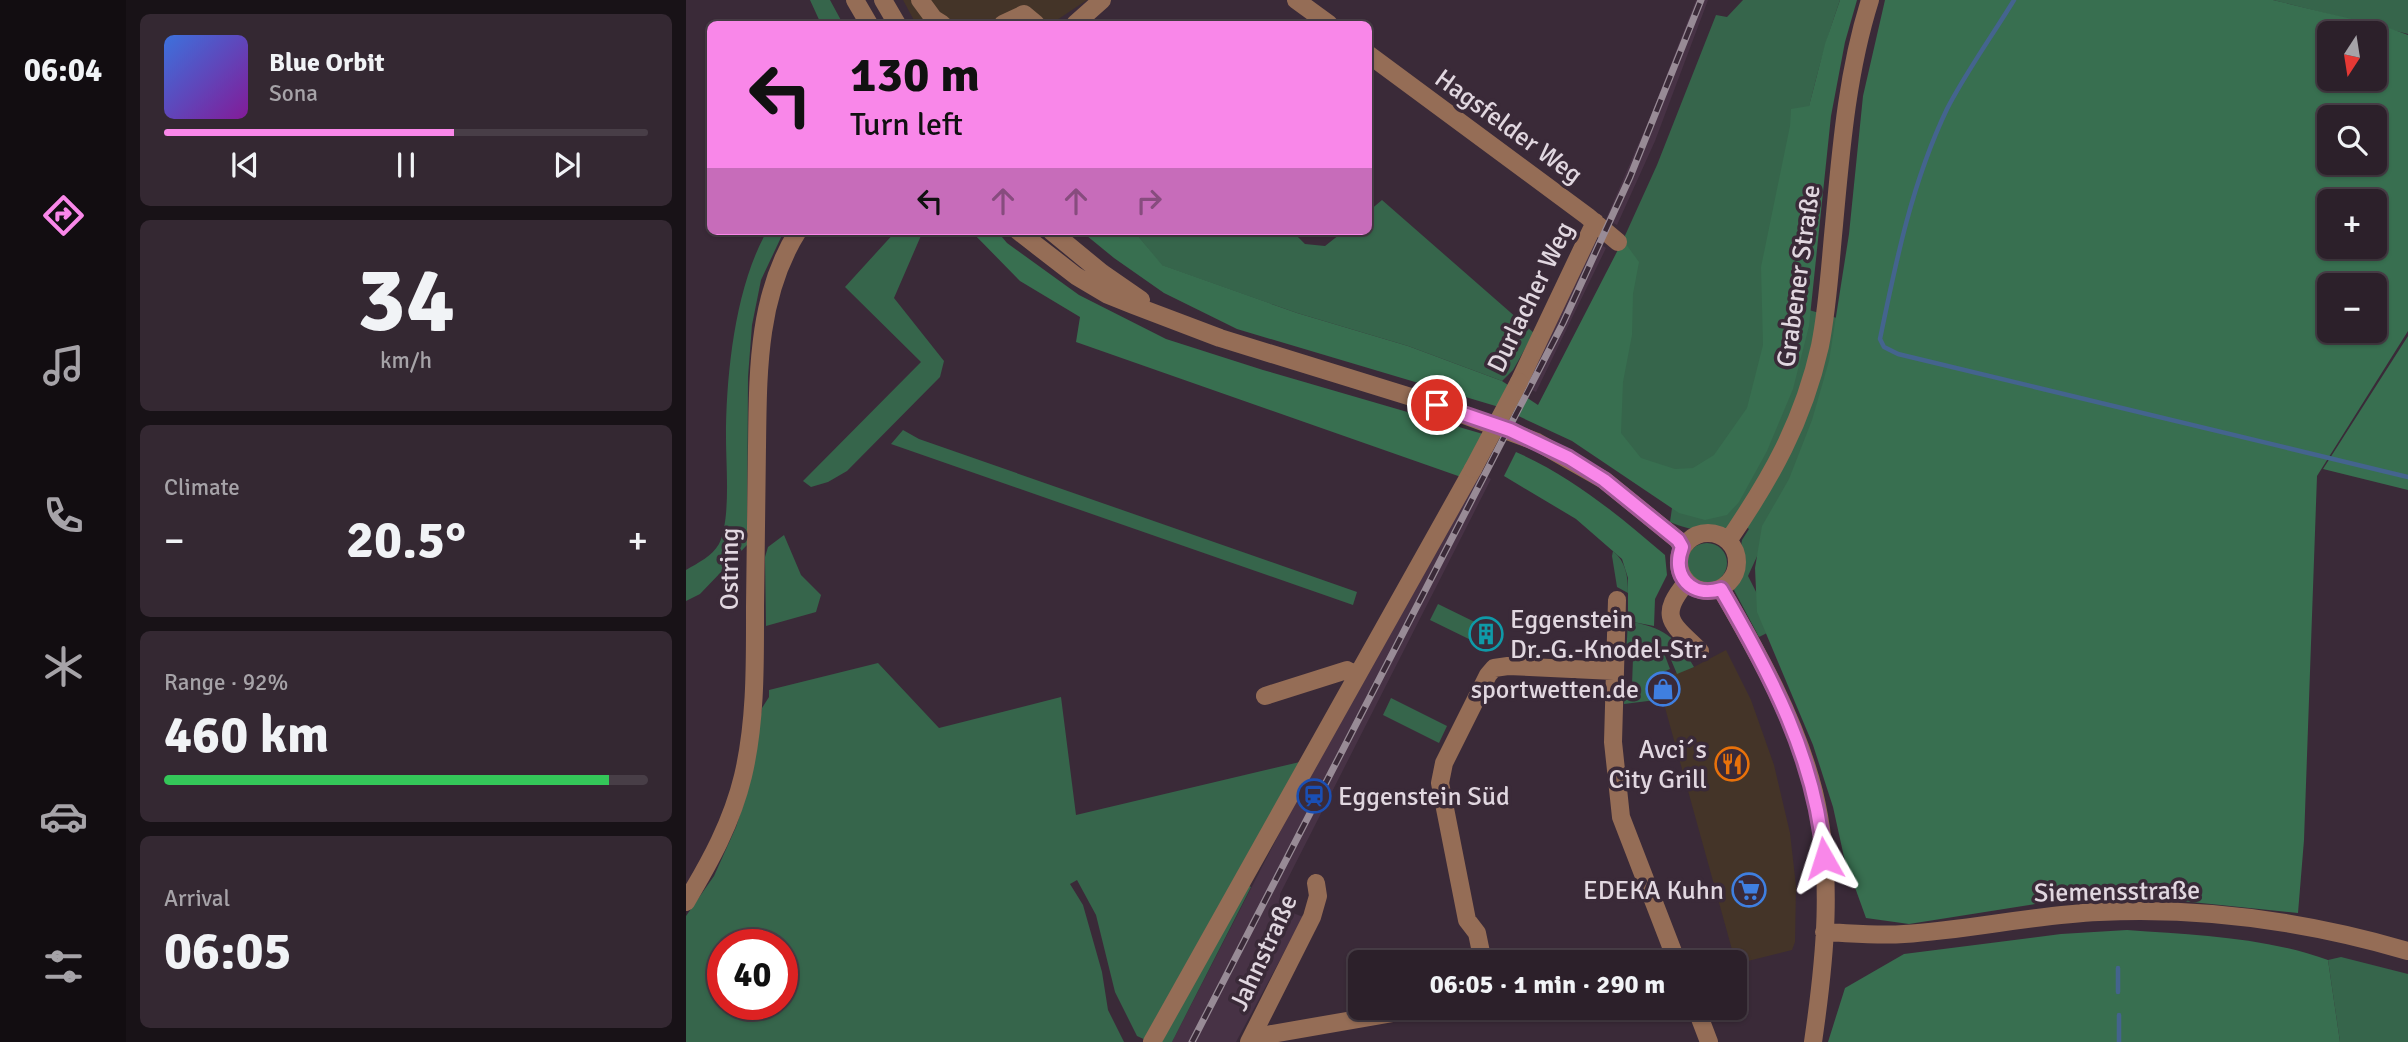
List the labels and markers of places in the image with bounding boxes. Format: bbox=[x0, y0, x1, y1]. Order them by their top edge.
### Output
pin bbox=[1407, 375, 1467, 435]
place label: Eggenstein Dr.-G.-Knodel-Str. bbox=[1510, 604, 1708, 666]
building icon: Eggenstein Dr.-G.-Knodel-Str. bbox=[1467, 615, 1505, 653]
shop icon: sportwetten.de bbox=[1644, 670, 1682, 708]
place label: sportwetten.de bbox=[1471, 674, 1639, 706]
place label: Avci´s City Grill bbox=[1609, 734, 1707, 796]
restaurant icon: Avci´s City Grill bbox=[1713, 745, 1751, 783]
station icon: Eggenstein Süd bbox=[1295, 777, 1333, 815]
place label: Eggenstein Süd bbox=[1338, 781, 1510, 813]
supermarket icon: EDEKA Kuhn bbox=[1730, 871, 1768, 909]
place label: EDEKA Kuhn bbox=[1583, 875, 1724, 907]

